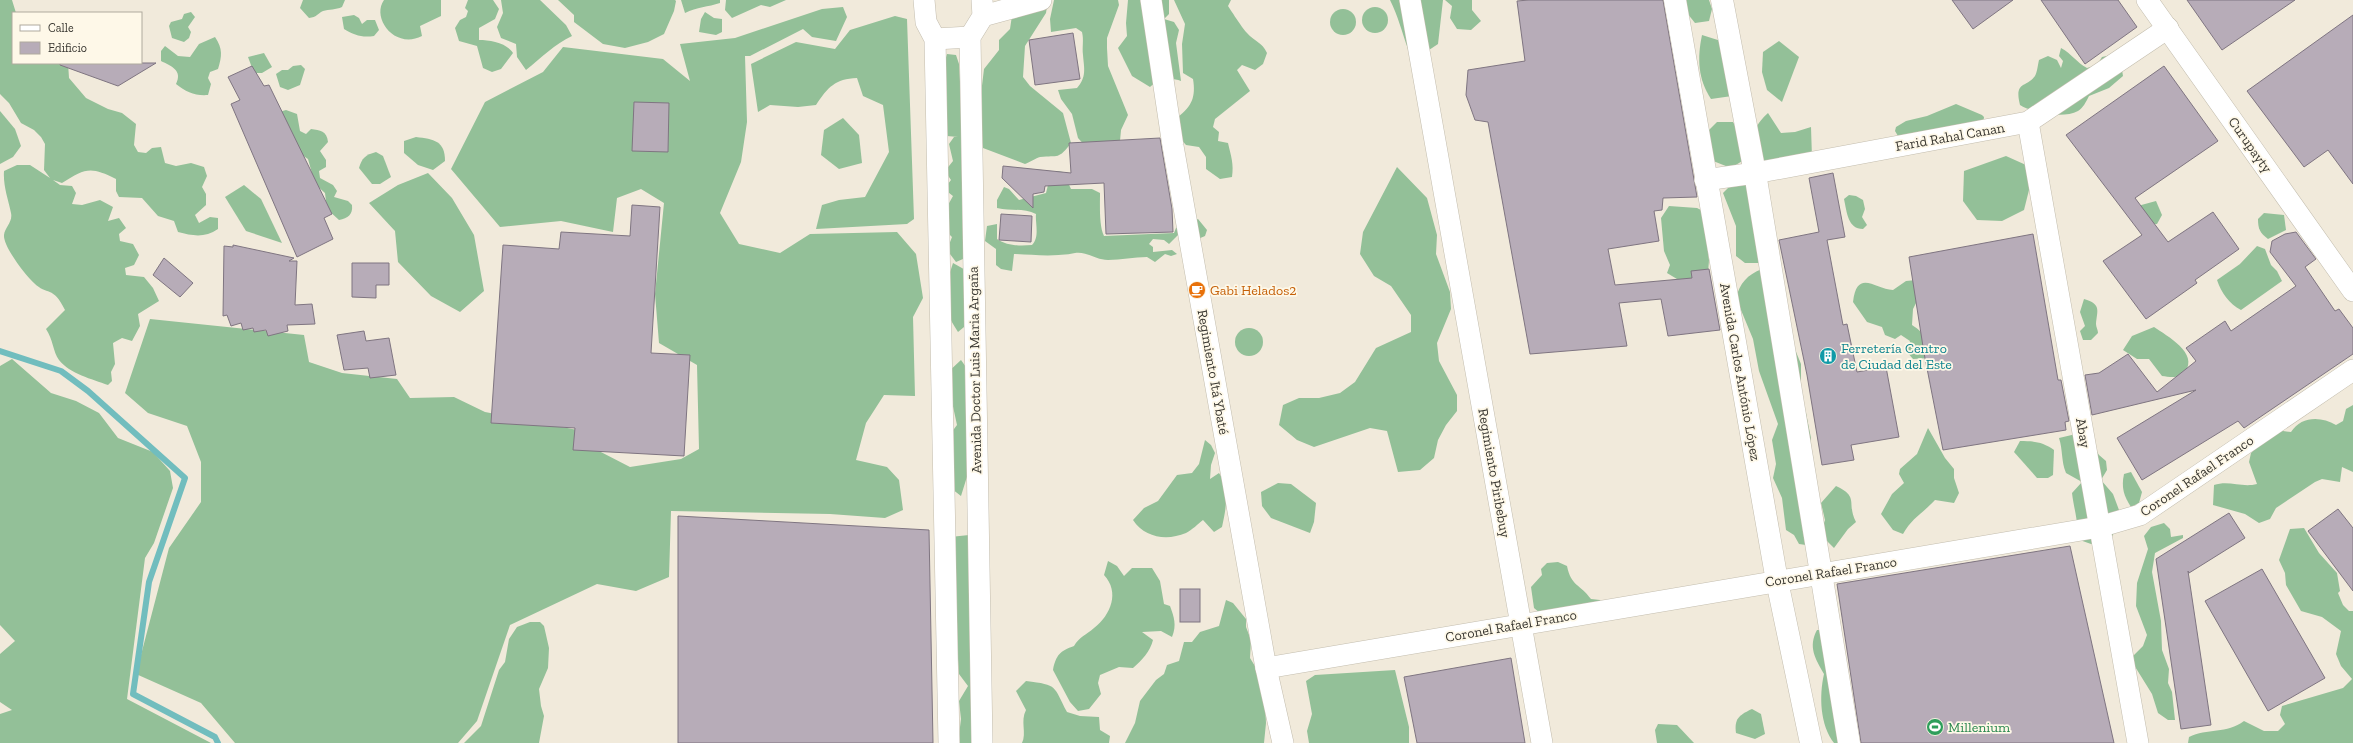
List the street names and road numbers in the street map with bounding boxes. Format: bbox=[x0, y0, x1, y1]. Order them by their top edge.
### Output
street label: Curupayty bbox=[2225, 114, 2276, 177]
street label: Farid Rahal Canan bbox=[1894, 119, 2006, 155]
street label: Avenida Doctor Luis Maria Argaña bbox=[965, 266, 985, 474]
street label: Avenida Carlos António López bbox=[1716, 282, 1764, 463]
street label: Regimiento Itá Ybaté bbox=[1194, 308, 1232, 436]
street label: Regimiento Piribebuy bbox=[1474, 407, 1514, 540]
street label: Abay bbox=[2072, 417, 2094, 450]
street label: Coronel Rafael Franco bbox=[2137, 432, 2257, 520]
street label: Coronel Rafael Franco bbox=[1764, 553, 1898, 591]
street label: Coronel Rafael Franco bbox=[1444, 606, 1578, 646]

